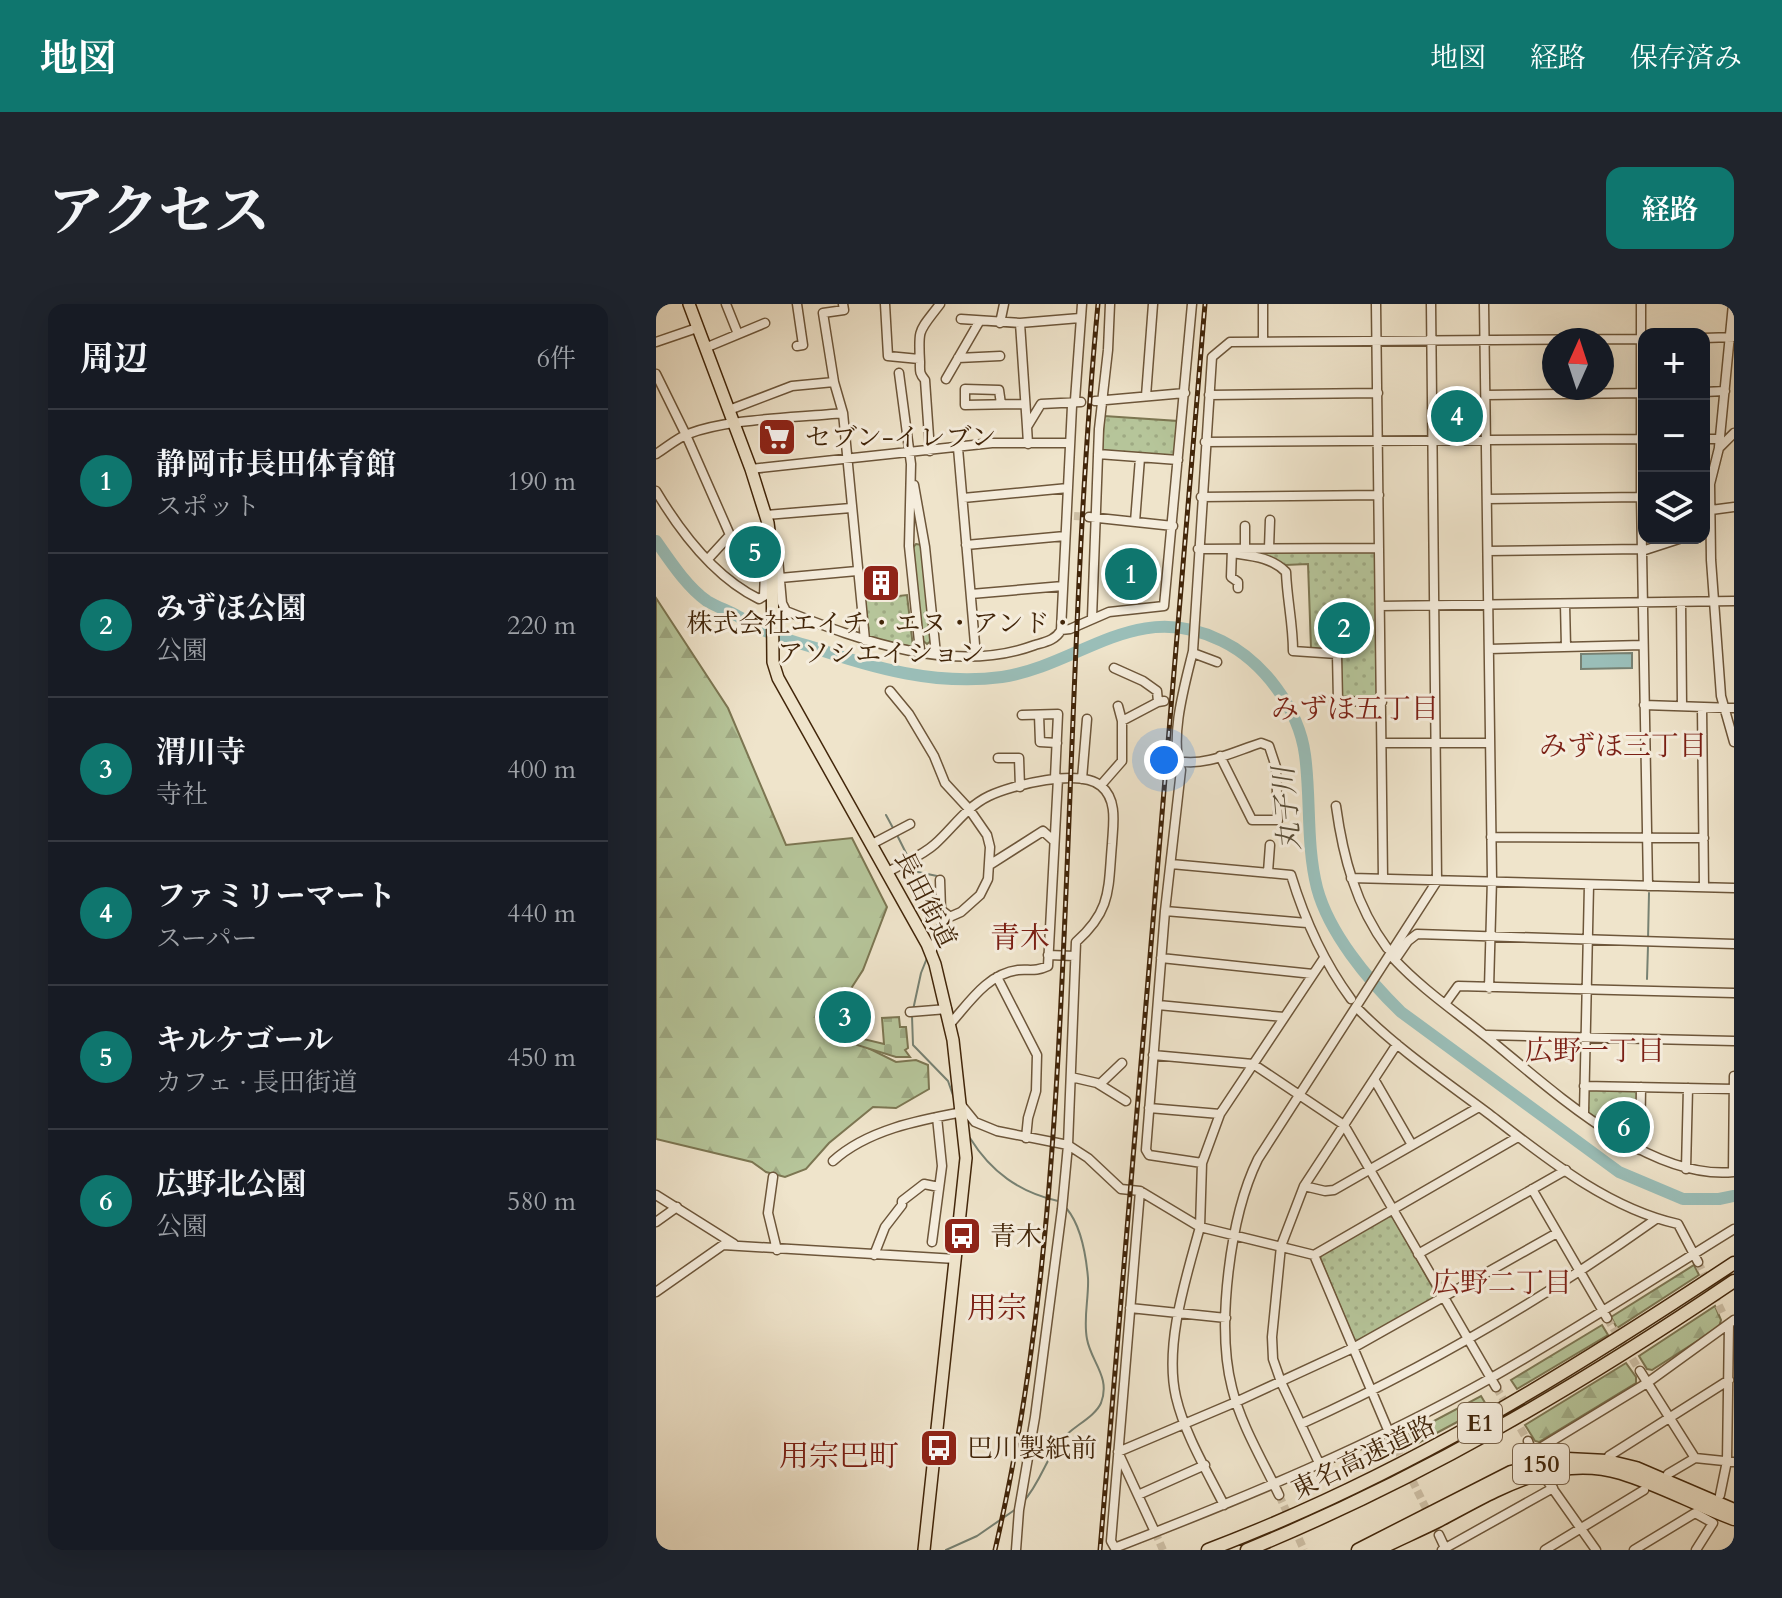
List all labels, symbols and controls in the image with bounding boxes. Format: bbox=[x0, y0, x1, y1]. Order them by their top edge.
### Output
text: 地図 bbox=[40, 33, 116, 85]
text: 地図 bbox=[1430, 39, 1486, 77]
text: 経路 bbox=[1530, 39, 1586, 77]
text: 保存済み bbox=[1630, 39, 1742, 77]
button: 経路 bbox=[1606, 167, 1734, 249]
text: アクセス bbox=[48, 175, 270, 250]
north arrow bbox=[1542, 328, 1614, 400]
map controls bbox=[1638, 328, 1710, 544]
button: + bbox=[1638, 328, 1710, 400]
text: 周辺 bbox=[80, 336, 148, 382]
text: 6件 bbox=[537, 341, 576, 376]
pin: 4 bbox=[1431, 386, 1483, 446]
button: − bbox=[1638, 400, 1710, 472]
supermarket icon: セブン-イレブン bbox=[756, 416, 798, 458]
place label: セブン-イレブン bbox=[805, 420, 997, 455]
text: 静岡市長田体育館 bbox=[156, 444, 396, 485]
text: 1 bbox=[99, 464, 113, 499]
text: 190 m bbox=[507, 464, 576, 499]
button: layers bbox=[1638, 472, 1710, 544]
text: スポット bbox=[156, 489, 260, 524]
pin: 5 bbox=[729, 522, 781, 582]
pin: 1 bbox=[1105, 544, 1157, 604]
building icon: 株式会社エイチ・エヌ・アンド・ アソシエイション bbox=[860, 562, 902, 604]
text: みずほ公園 bbox=[156, 588, 306, 629]
pin: 2 bbox=[1318, 598, 1370, 658]
place label: 株式会社エイチ・エヌ・アンド・ アソシエイション bbox=[687, 606, 1075, 671]
text: 2 bbox=[99, 608, 113, 643]
text: 220 m bbox=[507, 608, 576, 643]
text: 公園 bbox=[156, 633, 208, 668]
district label: みずほ五丁目 bbox=[1271, 690, 1439, 728]
district label: みずほ三丁目 bbox=[1539, 727, 1707, 765]
text: 渭川寺 bbox=[156, 732, 246, 773]
your location bbox=[1144, 740, 1184, 780]
text: 3 bbox=[99, 752, 113, 787]
text: 400 m bbox=[507, 752, 576, 787]
water label: 丸子川 bbox=[1264, 762, 1310, 852]
text: 寺社 bbox=[156, 777, 208, 812]
street label: 長田街道 bbox=[886, 845, 965, 954]
text: ファミリーマート bbox=[156, 876, 395, 917]
text: 4 bbox=[99, 896, 113, 931]
text: 440 m bbox=[507, 896, 576, 931]
district label: 青木 bbox=[990, 918, 1050, 959]
text: スーパー bbox=[156, 921, 257, 956]
pin: 3 bbox=[819, 987, 871, 1047]
text: キルケゴール bbox=[156, 1020, 333, 1061]
district label: 広野一丁目 bbox=[1525, 1032, 1665, 1070]
text: 5 bbox=[99, 1040, 113, 1075]
text: 450 m bbox=[507, 1040, 576, 1075]
text: カフェ · 長田街道 bbox=[156, 1065, 357, 1100]
pin: 6 bbox=[1598, 1097, 1650, 1157]
text: 広野北公園 bbox=[156, 1164, 306, 1205]
text: 6 bbox=[99, 1184, 113, 1219]
text: 580 m bbox=[507, 1184, 576, 1219]
text: 公園 bbox=[156, 1209, 208, 1244]
bus stop icon: 青木 bbox=[941, 1215, 983, 1257]
place label: 青木 bbox=[990, 1219, 1042, 1254]
district label: 広野二丁目 bbox=[1432, 1264, 1572, 1302]
district label: 用宗 bbox=[967, 1288, 1027, 1329]
road number: E1 bbox=[1458, 1403, 1502, 1443]
street label: 東名高速道路 bbox=[1285, 1408, 1441, 1507]
bus stop icon: 巴川製紙前 bbox=[918, 1427, 960, 1469]
place label: 巴川製紙前 bbox=[967, 1431, 1097, 1466]
district label: 用宗巴町 bbox=[779, 1436, 899, 1477]
road number: 150 bbox=[1513, 1444, 1569, 1484]

